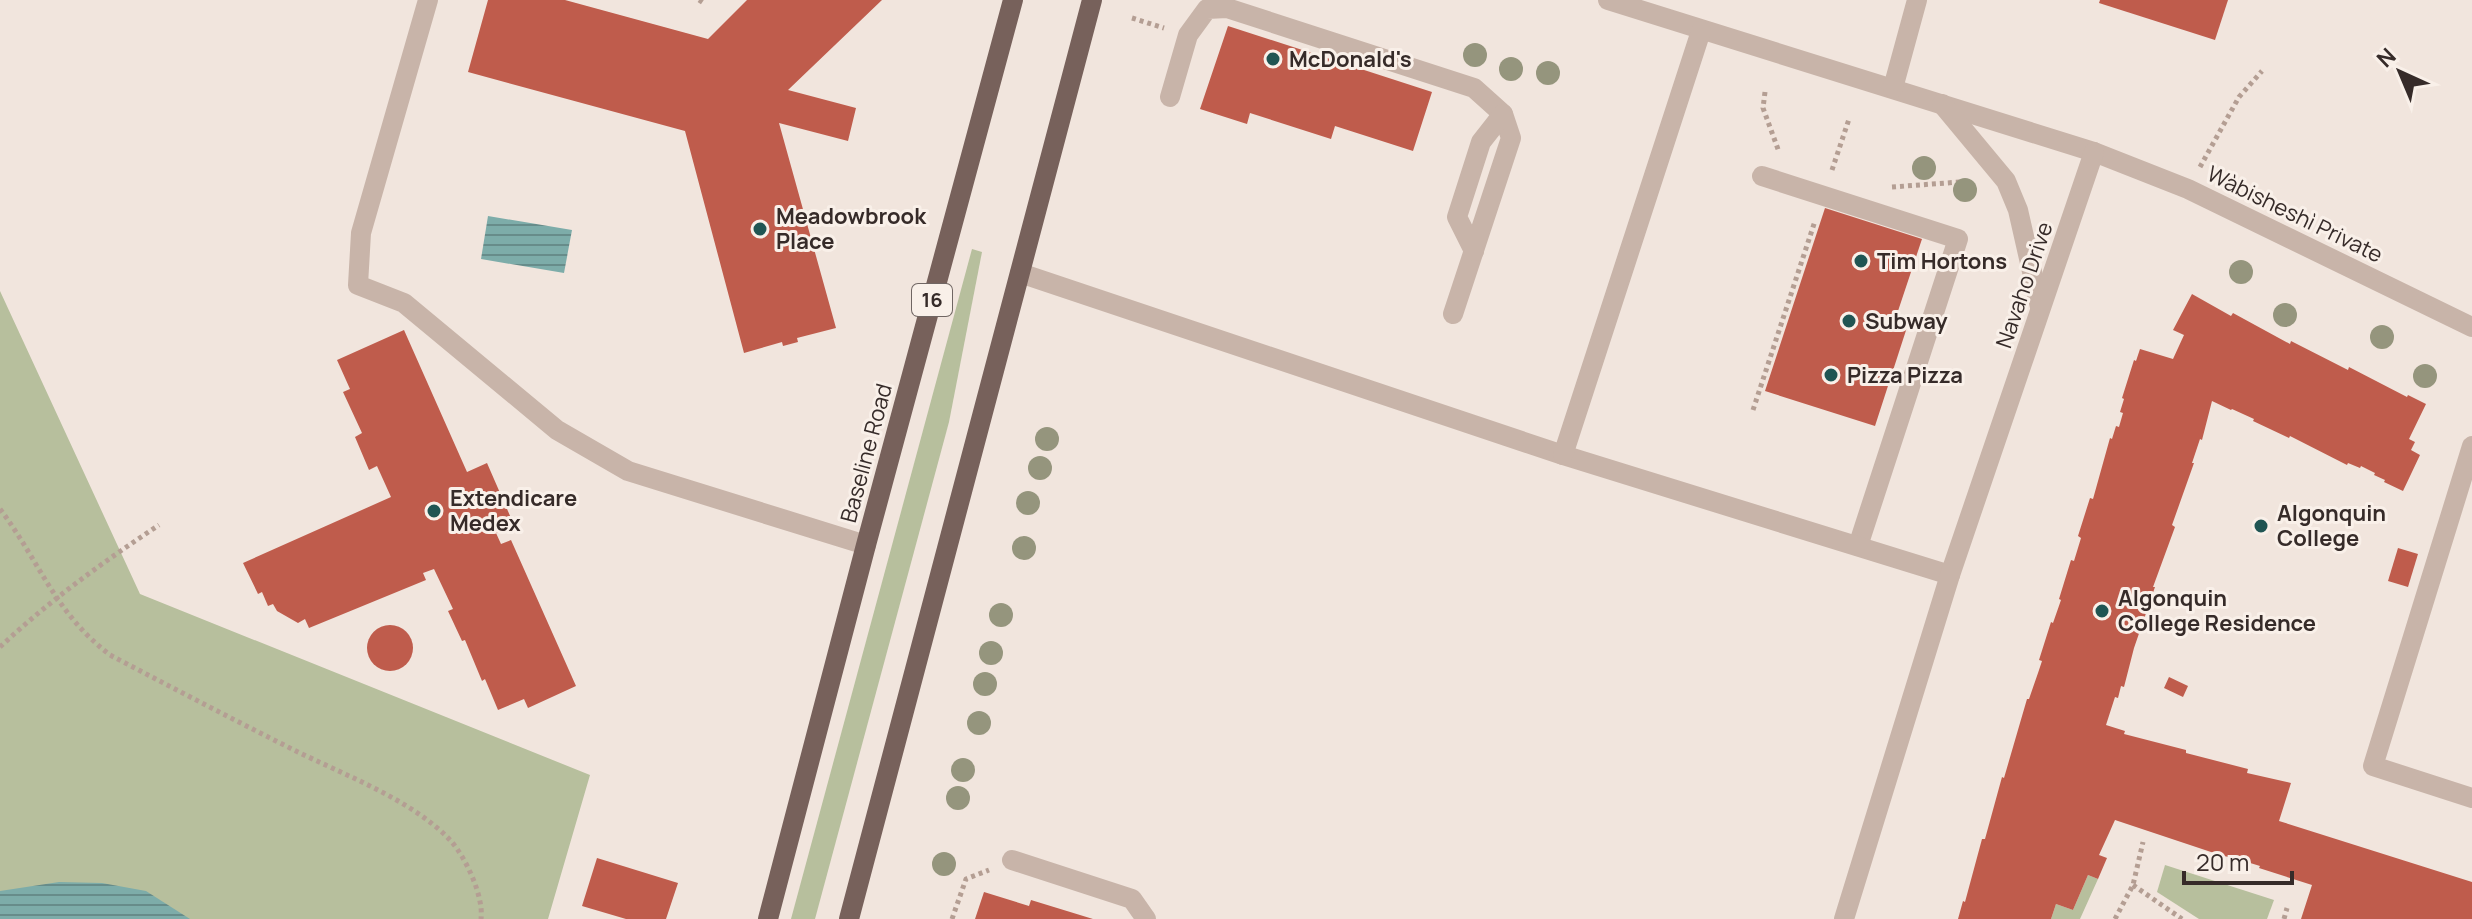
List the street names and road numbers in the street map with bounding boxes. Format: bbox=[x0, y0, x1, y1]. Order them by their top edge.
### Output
street label: Wàbisheshì Private bbox=[2202, 158, 2388, 270]
street label: Navaho Drive bbox=[1988, 218, 2060, 352]
road number: 16 bbox=[912, 284, 952, 316]
street label: Baseline Road bbox=[833, 380, 899, 526]

